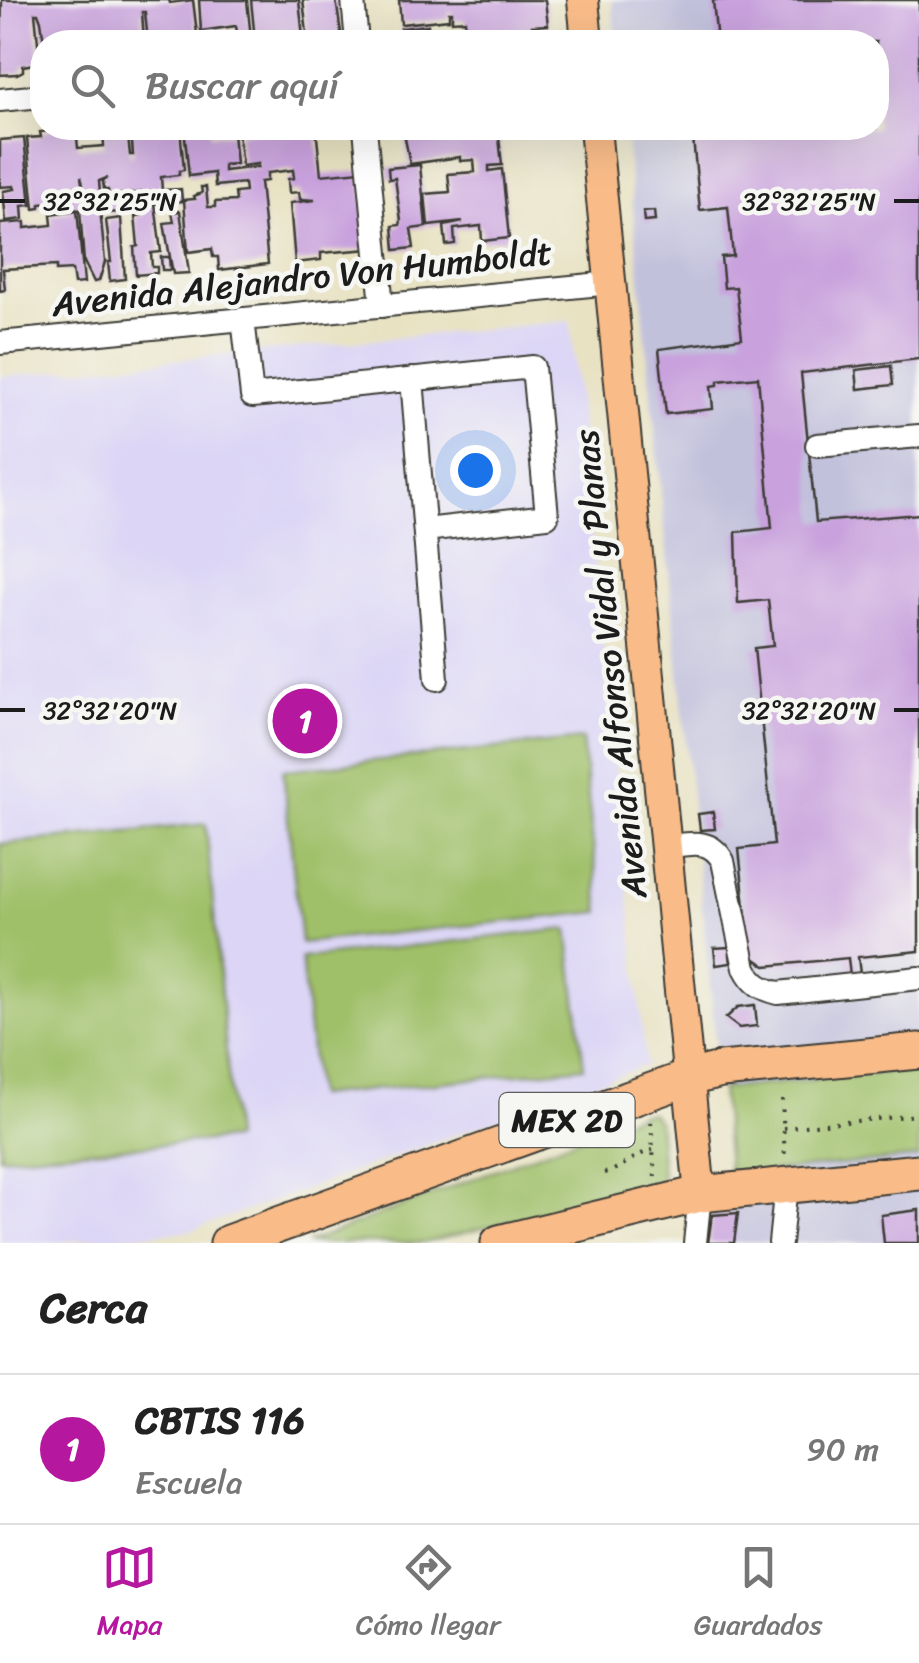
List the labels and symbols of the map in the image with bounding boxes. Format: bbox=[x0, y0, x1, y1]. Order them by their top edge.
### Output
text: 32°32'25"N bbox=[43, 179, 178, 224]
text: 32°32'25"N bbox=[742, 179, 877, 224]
street label: Avenida Alejandro Von Humboldt bbox=[48, 221, 555, 335]
street label: Avenida Alfonso Vidal y Planas bbox=[554, 426, 666, 902]
your location bbox=[450, 445, 501, 496]
pin: 1 bbox=[272, 684, 338, 758]
text: 32°32'20"N bbox=[43, 688, 178, 733]
text: 32°32'20"N bbox=[742, 688, 877, 733]
road number: MEX 2D bbox=[500, 1093, 634, 1147]

